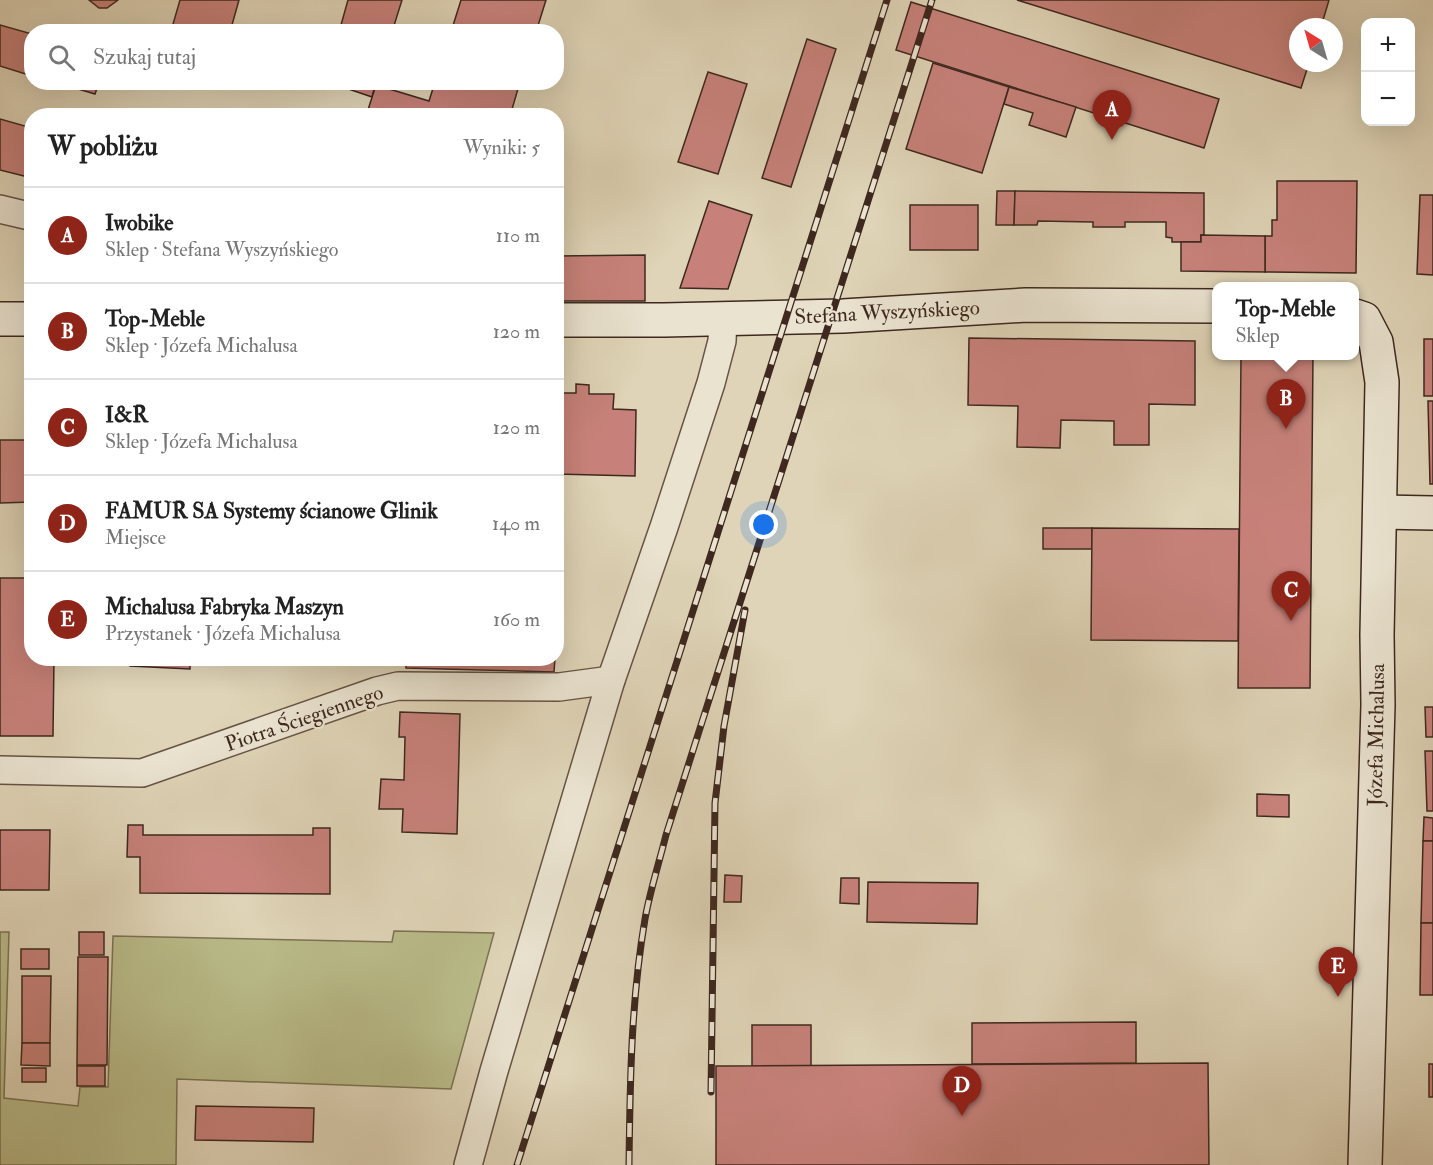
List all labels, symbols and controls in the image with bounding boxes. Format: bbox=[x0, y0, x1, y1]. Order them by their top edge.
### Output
north arrow bbox=[1289, 18, 1343, 72]
map controls bbox=[1361, 18, 1415, 126]
button: + bbox=[1361, 18, 1415, 72]
search box bbox=[24, 24, 564, 90]
icon: search bbox=[45, 41, 78, 74]
text: Szukaj tutaj bbox=[93, 43, 196, 71]
button: − bbox=[1361, 72, 1415, 126]
pin: A bbox=[1092, 90, 1132, 140]
text: W pobliżu bbox=[48, 131, 158, 163]
text: Wyniki: 5 bbox=[463, 135, 540, 160]
text: Iwobike bbox=[105, 209, 173, 237]
text: A bbox=[61, 223, 74, 248]
text: 110 m bbox=[496, 223, 540, 248]
text: Sklep · Stefana Wyszyńskiego bbox=[105, 237, 338, 262]
popup bbox=[1212, 282, 1359, 360]
street label: Stefana Wyszyńskiego bbox=[794, 294, 980, 331]
text: Top-Meble bbox=[1235, 295, 1336, 323]
text: Top-Meble bbox=[105, 305, 205, 333]
text: B bbox=[61, 319, 74, 344]
text: 120 m bbox=[493, 319, 540, 344]
text: Sklep bbox=[1235, 323, 1280, 348]
text: Sklep · Józefa Michalusa bbox=[105, 333, 298, 358]
pin: B bbox=[1266, 380, 1306, 429]
text: I&R bbox=[105, 401, 148, 429]
text: C bbox=[60, 415, 75, 440]
text: 120 m bbox=[493, 415, 540, 440]
text: Sklep · Józefa Michalusa bbox=[105, 429, 298, 454]
text: FAMUR SA Systemy ścianowe Glinik bbox=[105, 497, 438, 525]
your location bbox=[749, 510, 778, 539]
text: D bbox=[59, 511, 76, 536]
text: 140 m bbox=[492, 511, 540, 536]
text: Miejsce bbox=[105, 525, 166, 550]
pin: C bbox=[1272, 572, 1310, 621]
text: Michalusa Fabryka Maszyn bbox=[105, 593, 344, 621]
text: E bbox=[60, 607, 75, 632]
text: 160 m bbox=[493, 607, 540, 632]
text: Przystanek · Józefa Michalusa bbox=[105, 621, 341, 646]
street label: Józefa Michalusa bbox=[1362, 663, 1391, 808]
street label: Piotra Ściegiennego bbox=[222, 679, 387, 758]
pin: E bbox=[1318, 948, 1358, 997]
pin: D bbox=[942, 1066, 982, 1116]

